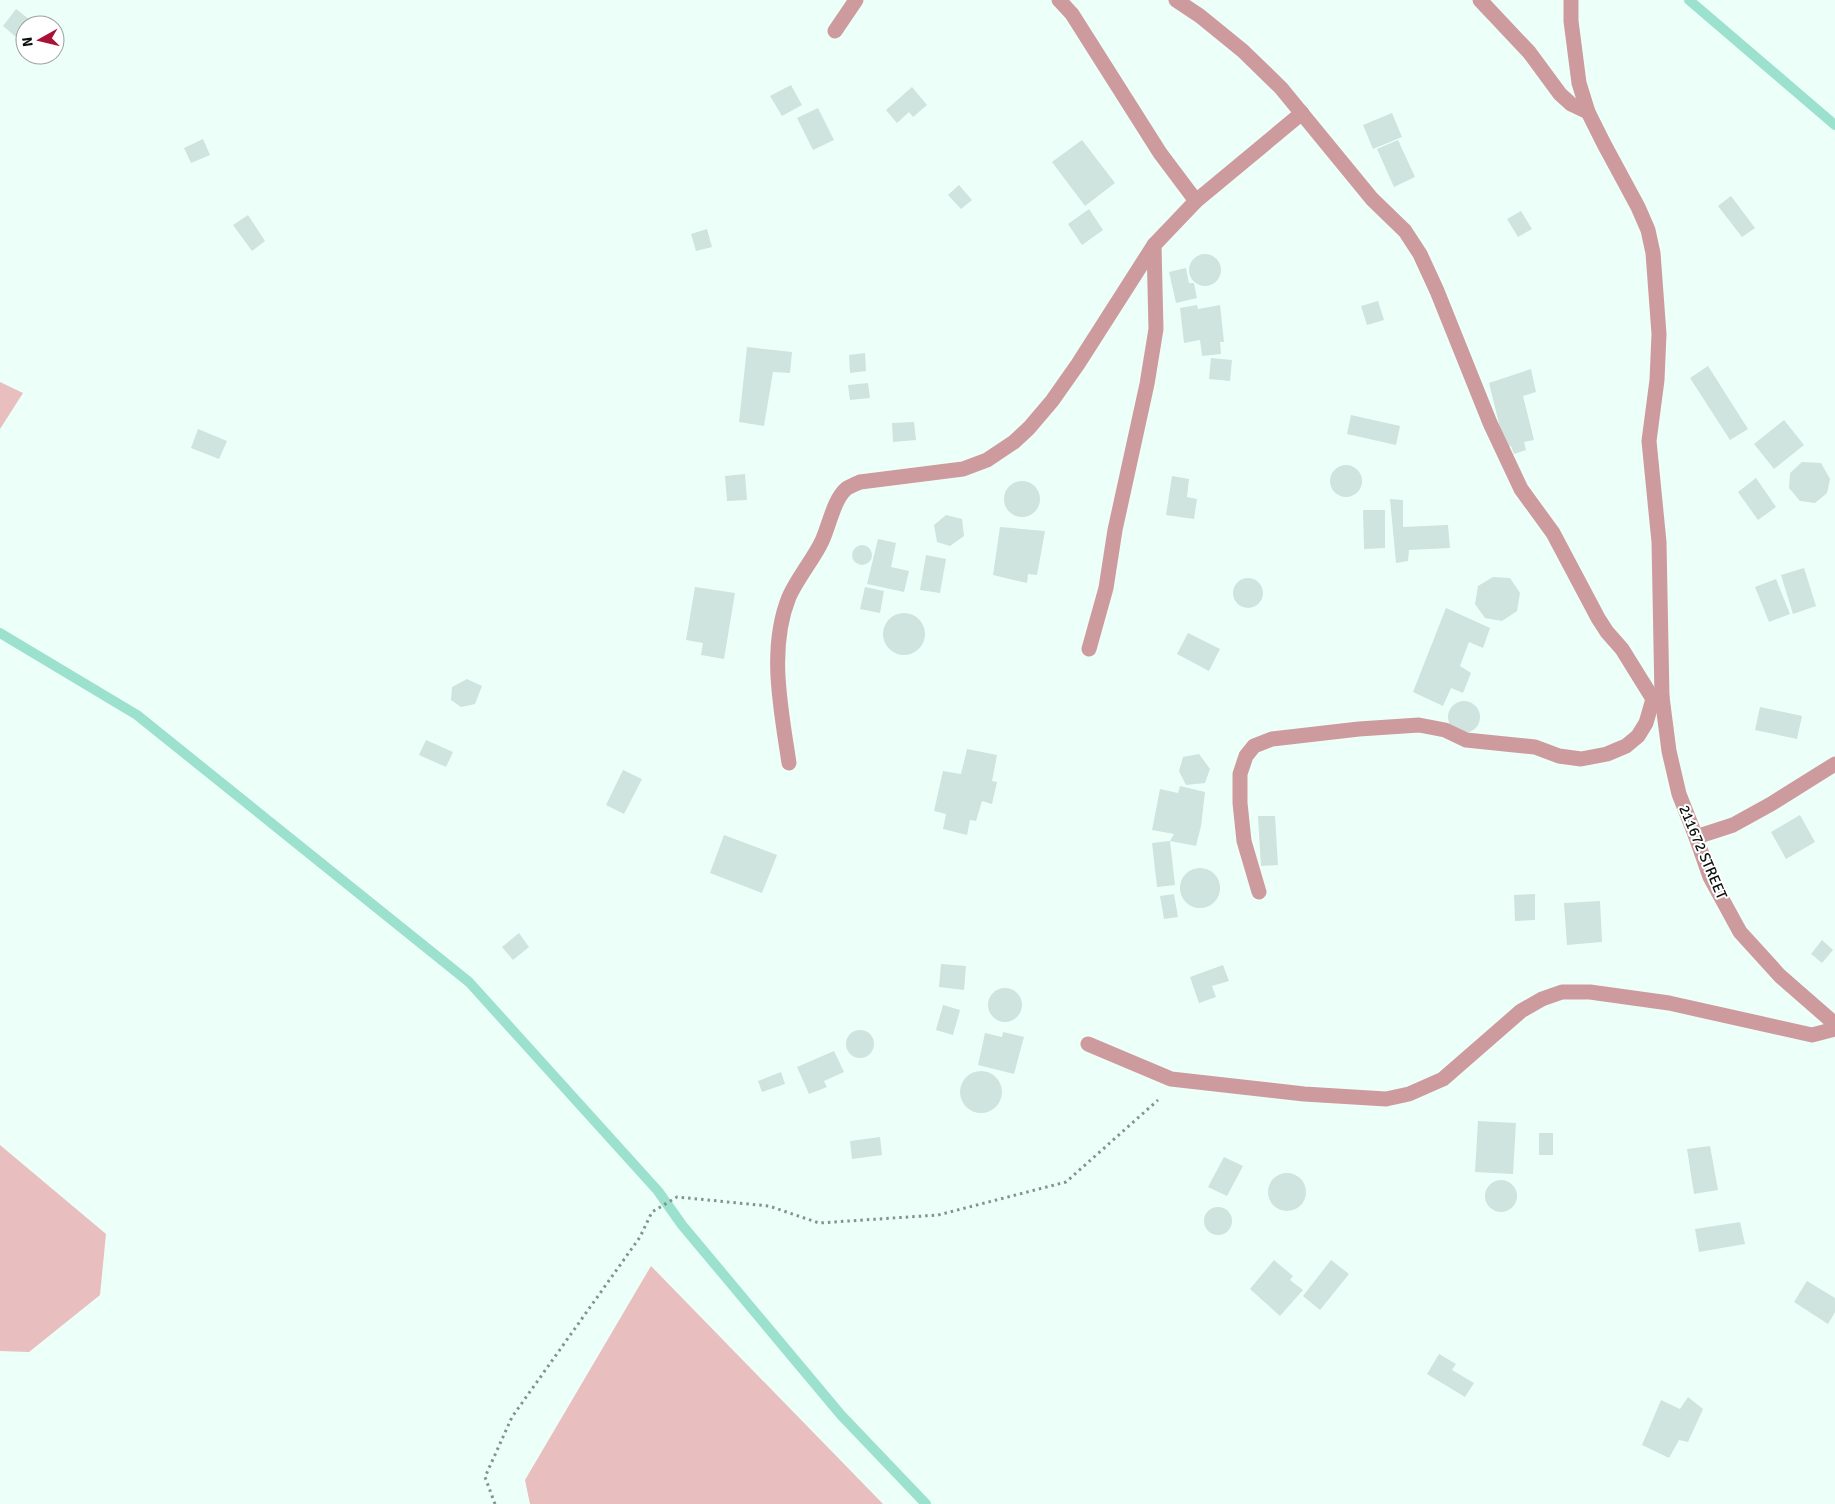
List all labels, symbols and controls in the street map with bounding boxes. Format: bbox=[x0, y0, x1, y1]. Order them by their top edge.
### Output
north arrow bbox=[15, 15, 65, 65]
text: N bbox=[19, 36, 37, 48]
street label: 211672 STREET bbox=[1675, 802, 1731, 902]

